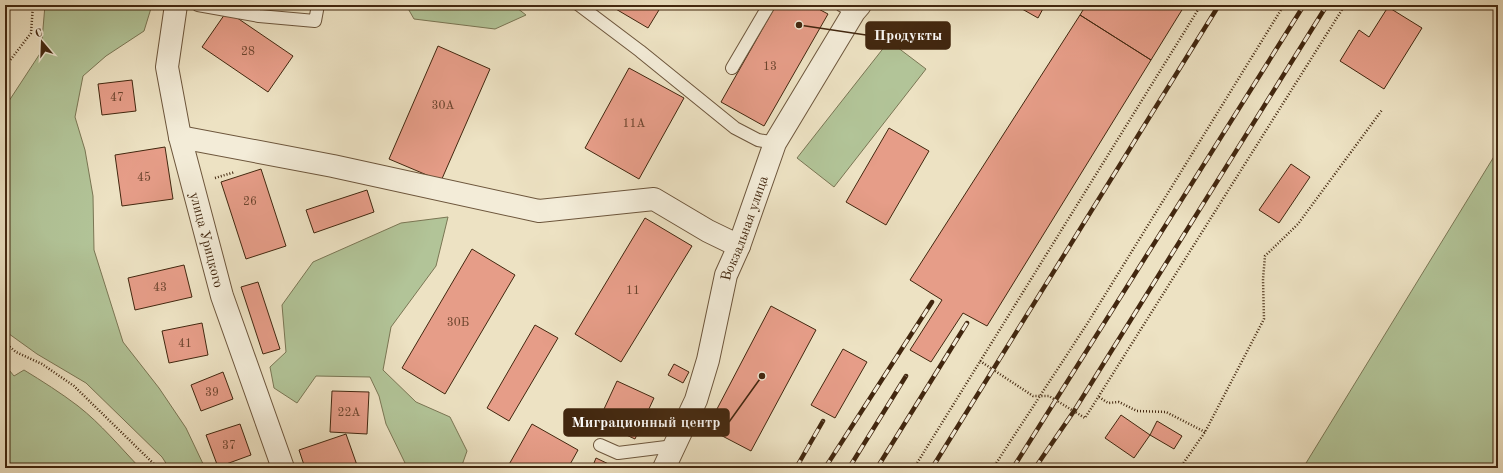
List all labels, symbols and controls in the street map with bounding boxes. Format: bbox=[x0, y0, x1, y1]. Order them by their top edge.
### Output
north arrow bbox=[22, 22, 62, 62]
callout: Продукты bbox=[866, 22, 950, 49]
text: С bbox=[34, 28, 44, 40]
text: Продукты bbox=[874, 29, 942, 44]
house number: 28 bbox=[241, 46, 255, 58]
house number: 13 bbox=[763, 61, 777, 73]
house number: 47 bbox=[110, 92, 124, 104]
house number: 30А bbox=[431, 100, 455, 112]
house number: 11А bbox=[622, 118, 646, 130]
house number: 45 bbox=[137, 171, 151, 184]
street label: Вокзальная улица bbox=[719, 174, 771, 282]
street label: улица Урицкого bbox=[187, 191, 225, 289]
house number: 26 bbox=[243, 196, 257, 208]
house number: 43 bbox=[153, 282, 167, 294]
house number: 11 bbox=[626, 285, 640, 297]
house number: 30Б bbox=[447, 317, 469, 329]
house number: 41 bbox=[178, 338, 192, 350]
house number: 39 bbox=[205, 387, 219, 399]
house number: 22А bbox=[337, 407, 361, 419]
callout: Миграционный центр bbox=[564, 409, 729, 436]
text: Миграционный центр bbox=[571, 416, 721, 431]
house number: 37 bbox=[222, 440, 236, 452]

